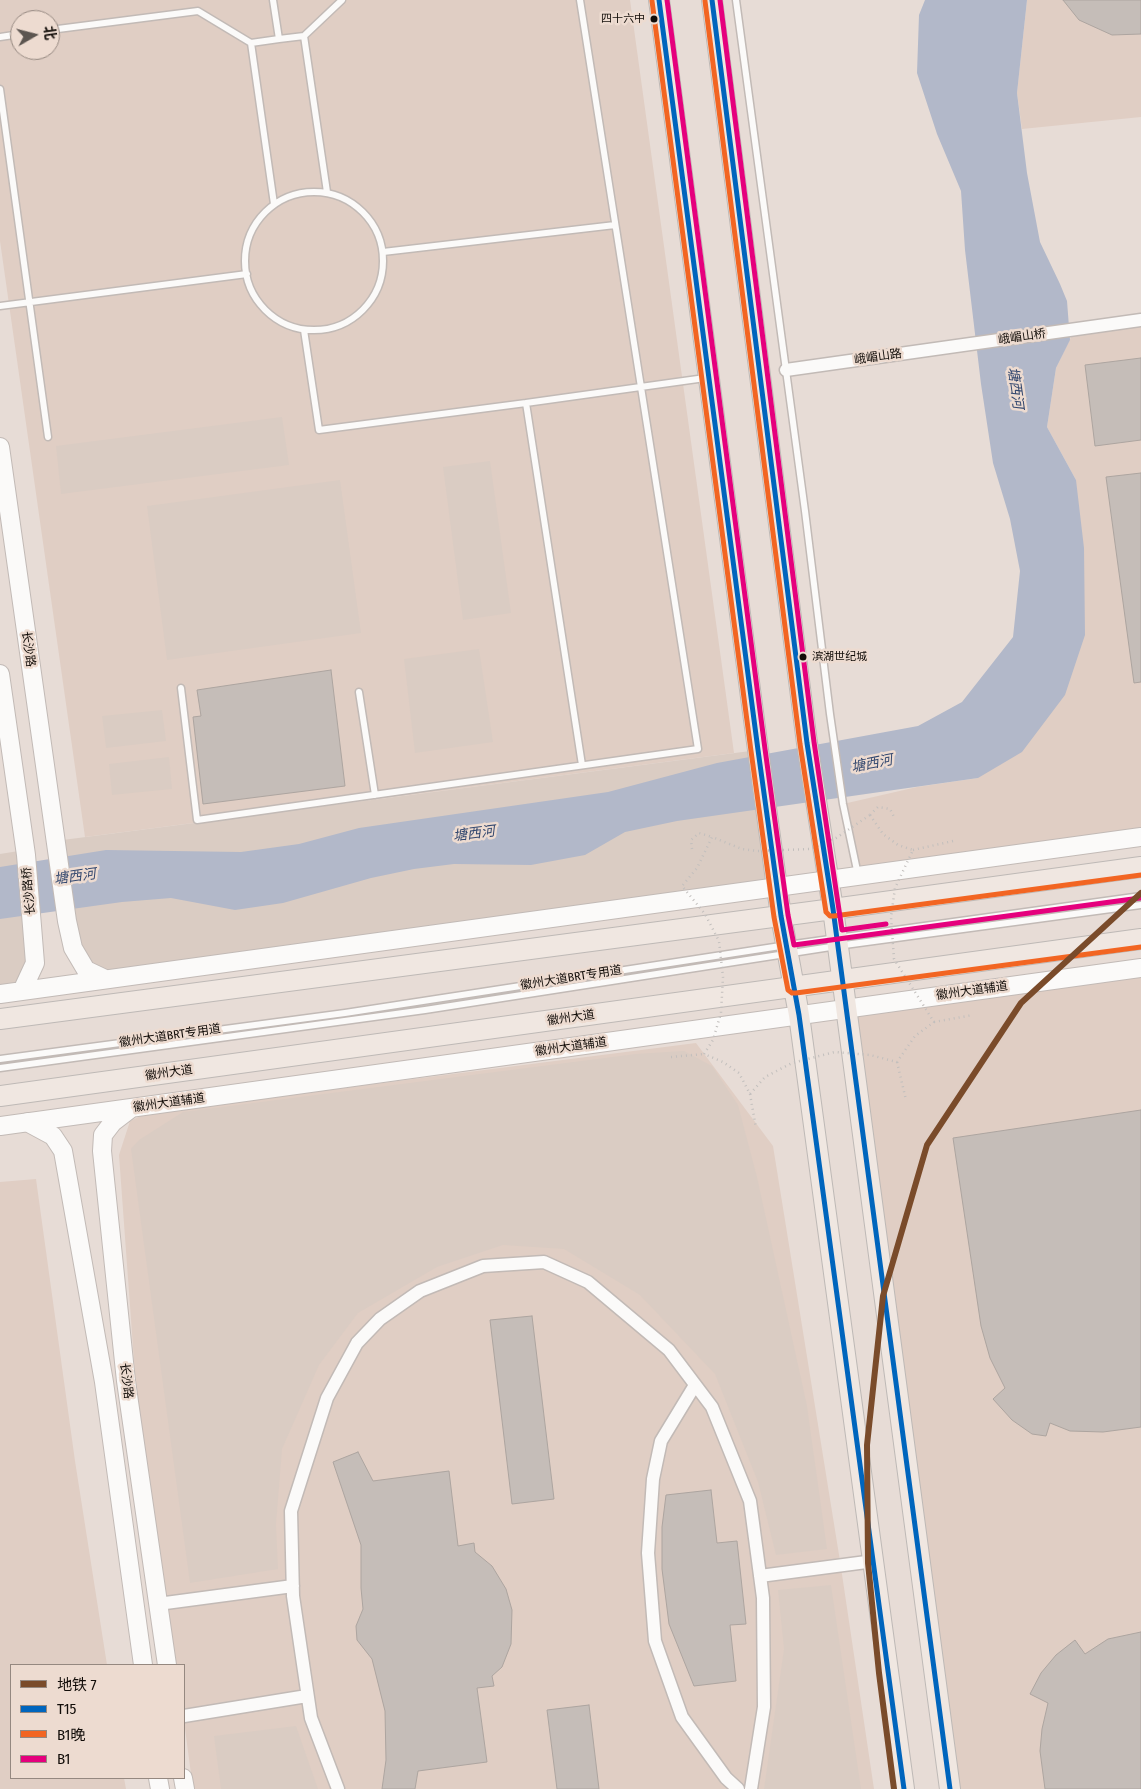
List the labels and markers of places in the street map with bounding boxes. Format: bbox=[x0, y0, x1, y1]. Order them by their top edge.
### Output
place label: 四十六中 bbox=[601, 12, 645, 26]
marker: 四十六中 bbox=[649, 14, 659, 24]
place label: 滨湖世纪城 bbox=[812, 650, 867, 664]
marker: 滨湖世纪城 bbox=[798, 652, 808, 662]

